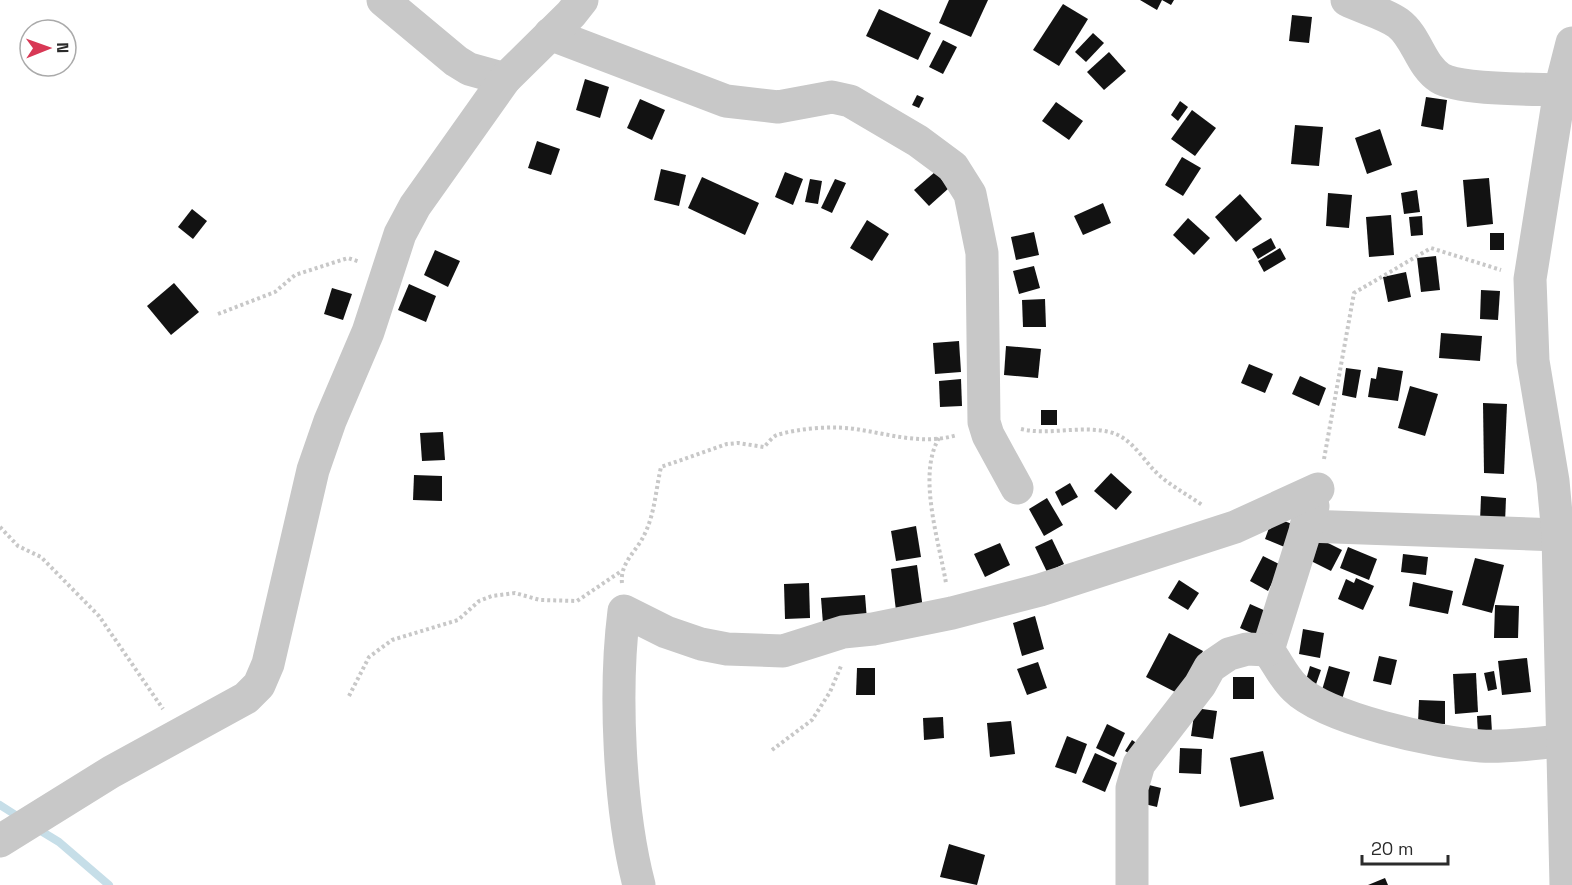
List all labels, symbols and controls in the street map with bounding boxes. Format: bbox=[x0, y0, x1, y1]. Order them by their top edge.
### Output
north arrow bbox=[18, 18, 78, 78]
text: N bbox=[52, 42, 73, 53]
scale bar bbox=[1362, 828, 1448, 866]
text: 20 m bbox=[1371, 837, 1414, 860]

